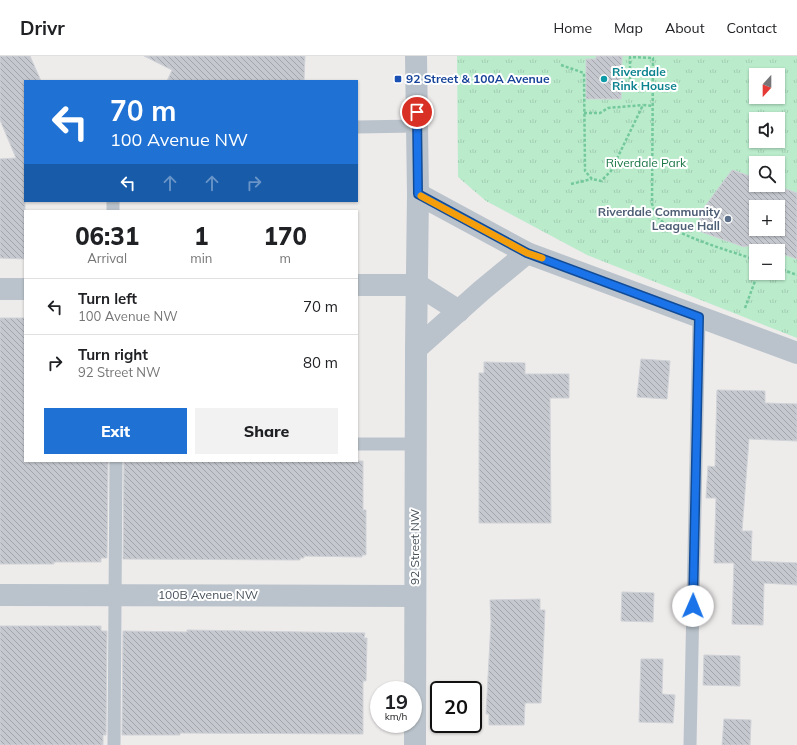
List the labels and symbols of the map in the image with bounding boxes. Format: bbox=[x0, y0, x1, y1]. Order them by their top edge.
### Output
place label: Riverdale Rink House bbox=[612, 64, 677, 93]
north arrow bbox=[749, 68, 785, 104]
place label: 92 Street & 100A Avenue bbox=[406, 71, 550, 86]
marker: 92 Street & 100A Avenue bbox=[393, 74, 403, 84]
marker: Riverdale Rink House bbox=[599, 74, 609, 84]
pin bbox=[400, 95, 434, 129]
park label: Riverdale Park bbox=[606, 155, 687, 170]
place label: Riverdale Community League Hall bbox=[598, 204, 720, 233]
marker: Riverdale Community League Hall bbox=[723, 214, 733, 224]
street label: 92 Street NW bbox=[407, 509, 422, 585]
position arrow bbox=[672, 585, 714, 627]
street label: 100B Avenue NW bbox=[158, 587, 258, 602]
speed limit sign: 20 bbox=[430, 681, 482, 733]

